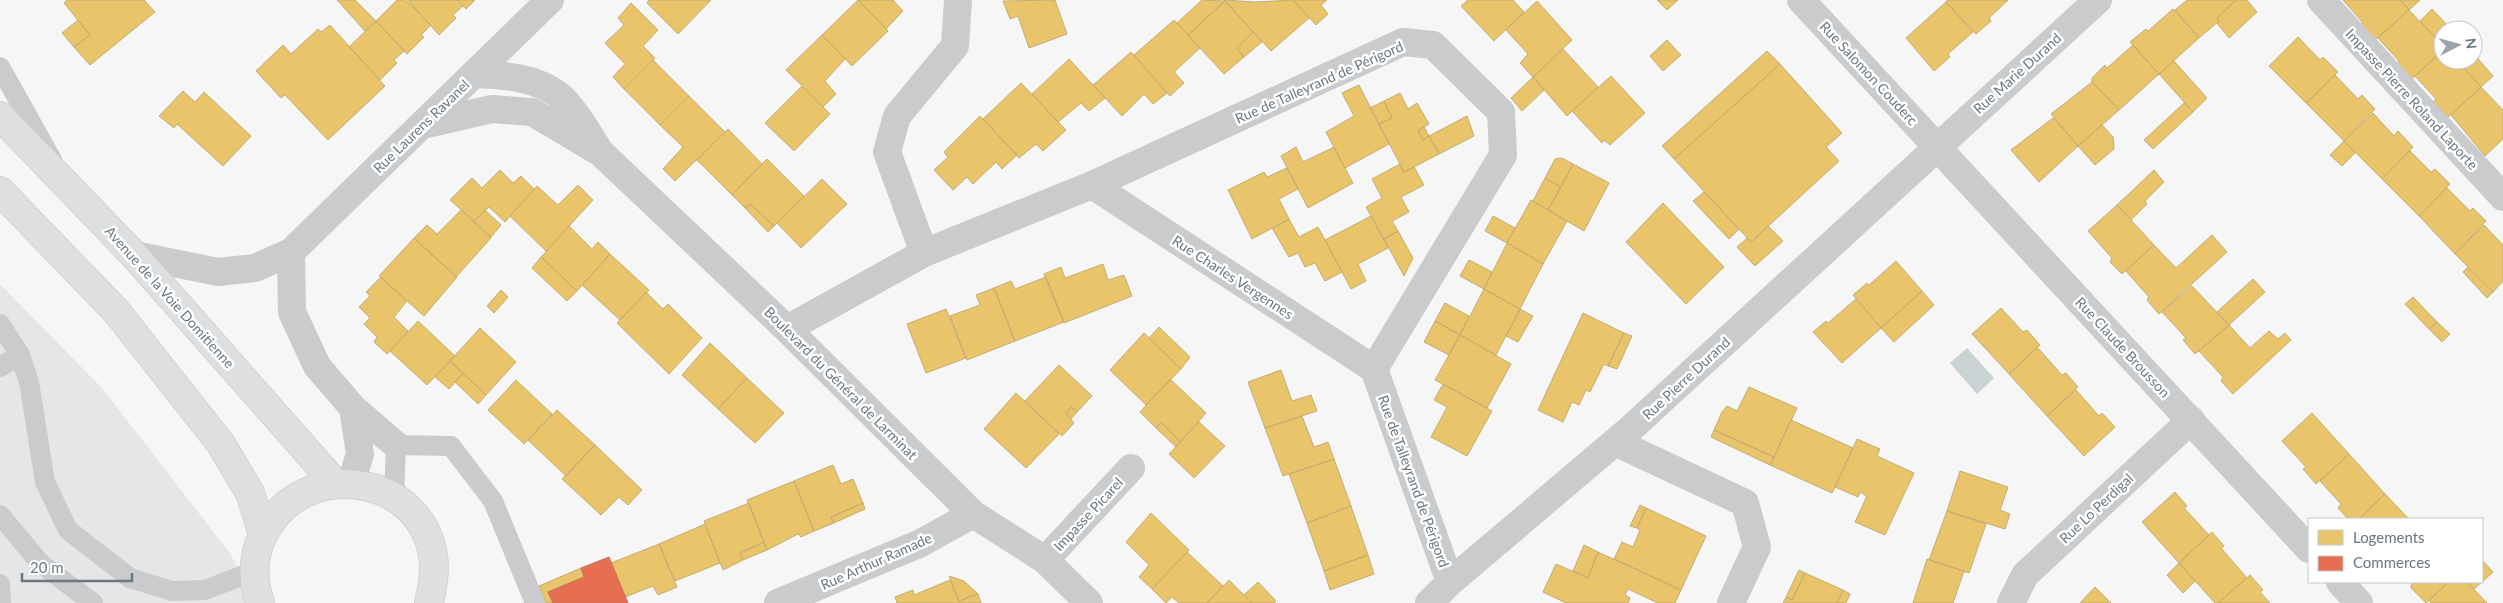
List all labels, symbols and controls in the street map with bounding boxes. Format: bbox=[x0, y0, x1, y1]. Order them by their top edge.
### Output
street label: Rue Salomon Couderc bbox=[1817, 18, 1922, 129]
north arrow bbox=[2433, 20, 2483, 70]
street label: Impasse Pierre Roland Laporte bbox=[2342, 25, 2482, 173]
street label: Rue Marie Durand bbox=[1970, 29, 2064, 117]
street label: Rue de Talleyrand de Périgord bbox=[1232, 37, 1406, 127]
text: N bbox=[2462, 37, 2480, 50]
street label: Rue Laurens Ravanel bbox=[369, 76, 473, 176]
street label: Avenue de la Voie Domitienne bbox=[102, 223, 238, 371]
street label: Rue Charles Vergennes bbox=[1169, 232, 1297, 322]
street label: Rue Claude Brousson bbox=[2072, 293, 2174, 401]
street label: Boulevard du Général de Larminat bbox=[761, 303, 921, 463]
street label: Rue Pierre Durand bbox=[1639, 333, 1733, 423]
street label: Rue de Talleyrand de Périgord bbox=[1375, 393, 1453, 569]
street label: Rue Lo Perdigal bbox=[2056, 470, 2136, 546]
street label: Impasse Picarel bbox=[1050, 474, 1126, 554]
legend bbox=[2308, 518, 2483, 583]
text: Logements bbox=[2353, 528, 2425, 546]
street label: Rue Arthur Ramade bbox=[818, 529, 934, 593]
scale bar bbox=[22, 550, 132, 582]
text: Commerces bbox=[2353, 553, 2431, 571]
text: 20 m bbox=[30, 558, 64, 576]

